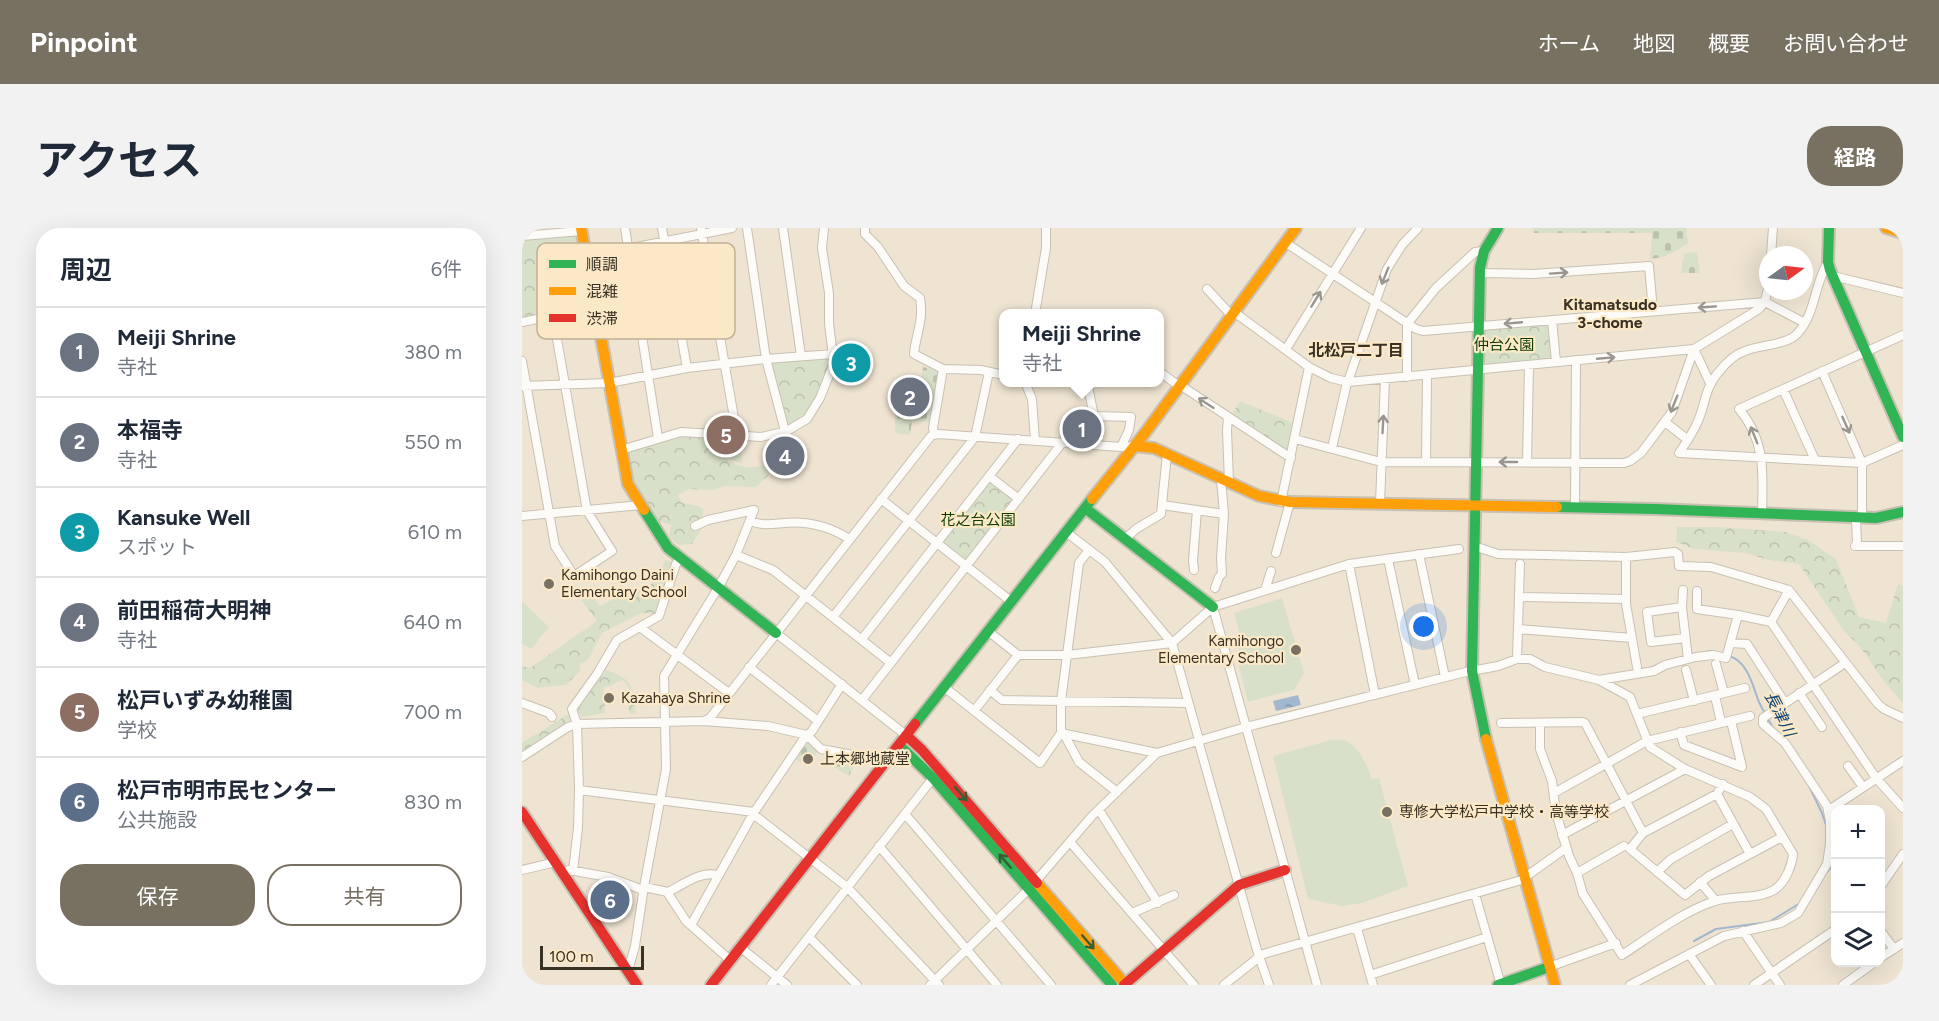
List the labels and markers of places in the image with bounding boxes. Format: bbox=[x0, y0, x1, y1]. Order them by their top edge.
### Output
pin: 3 bbox=[832, 340, 870, 386]
pin: 2 bbox=[890, 374, 930, 420]
pin: 1 bbox=[1062, 406, 1102, 452]
pin: 5 bbox=[706, 412, 746, 458]
pin: 4 bbox=[766, 434, 804, 478]
place label: Kamihongo Daini Elementary School bbox=[561, 566, 687, 601]
marker: Kamihongo Daini Elementary School bbox=[542, 577, 556, 591]
place label: Kamihongo Elementary School bbox=[1158, 632, 1284, 667]
marker: Kamihongo Elementary School bbox=[1289, 643, 1303, 657]
place label: Kazahaya Shrine bbox=[621, 689, 730, 707]
marker: Kazahaya Shrine bbox=[602, 691, 616, 705]
place label: 上本郷地蔵堂 bbox=[820, 750, 910, 768]
marker: 上本郷地蔵堂 bbox=[801, 752, 815, 766]
place label: 専修大学松戸中学校・高等学校 bbox=[1399, 803, 1609, 821]
marker: 専修大学松戸中学校・高等学校 bbox=[1380, 805, 1394, 819]
pin: 6 bbox=[590, 878, 629, 922]

